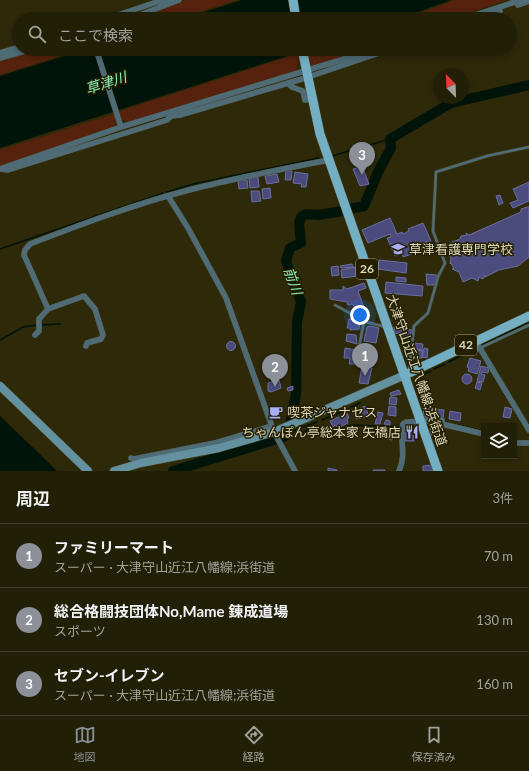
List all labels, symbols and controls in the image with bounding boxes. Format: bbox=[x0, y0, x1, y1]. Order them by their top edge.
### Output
search box bbox=[12, 12, 517, 56]
icon: search bbox=[26, 23, 48, 45]
text: ここで検索 bbox=[58, 26, 133, 44]
water label: 草津川 bbox=[83, 67, 130, 97]
north arrow bbox=[433, 68, 469, 104]
pin: 3 bbox=[349, 142, 375, 175]
school or university icon: 草津看護専門学校 bbox=[390, 241, 406, 257]
place label: 草津看護専門学校 bbox=[409, 241, 513, 257]
road number: 26 bbox=[356, 259, 378, 279]
water label: 前川 bbox=[281, 265, 307, 299]
street label: 大津守山近江八幡線;浜街道 bbox=[383, 292, 451, 448]
your location bbox=[350, 305, 370, 325]
road number: 42 bbox=[455, 335, 477, 355]
pin: 1 bbox=[352, 343, 378, 376]
pin: 2 bbox=[262, 354, 288, 387]
cafe icon: 喫茶ジャナセス bbox=[268, 404, 284, 420]
place label: 喫茶ジャナセス bbox=[287, 404, 377, 420]
map controls bbox=[481, 423, 517, 459]
button: layers bbox=[481, 423, 517, 459]
place label: ちゃんぽん亭総本家 矢橋店 bbox=[242, 424, 401, 440]
restaurant icon: ちゃんぽん亭総本家 矢橋店 bbox=[404, 424, 420, 440]
text: 周辺 bbox=[16, 488, 50, 509]
text: 3件 bbox=[492, 490, 513, 506]
text: ファミリーマート bbox=[54, 538, 174, 556]
text: 1 bbox=[25, 548, 33, 564]
text: 70 m bbox=[484, 548, 513, 564]
text: スーパー · 大津守山近江八幡線;浜街道 bbox=[54, 559, 275, 575]
text: 総合格闘技団体No,Mame 錬成道場 bbox=[54, 602, 288, 620]
text: 2 bbox=[25, 612, 33, 628]
text: 130 m bbox=[476, 612, 513, 628]
text: スポーツ bbox=[54, 623, 106, 639]
text: セブン-イレブン bbox=[54, 666, 165, 684]
text: 3 bbox=[25, 676, 33, 692]
text: 160 m bbox=[476, 676, 513, 692]
text: スーパー · 大津守山近江八幡線;浜街道 bbox=[54, 687, 275, 703]
tab: 地図 bbox=[74, 724, 96, 764]
tab: 経路 bbox=[243, 724, 265, 764]
tab: 保存済み bbox=[412, 724, 456, 764]

